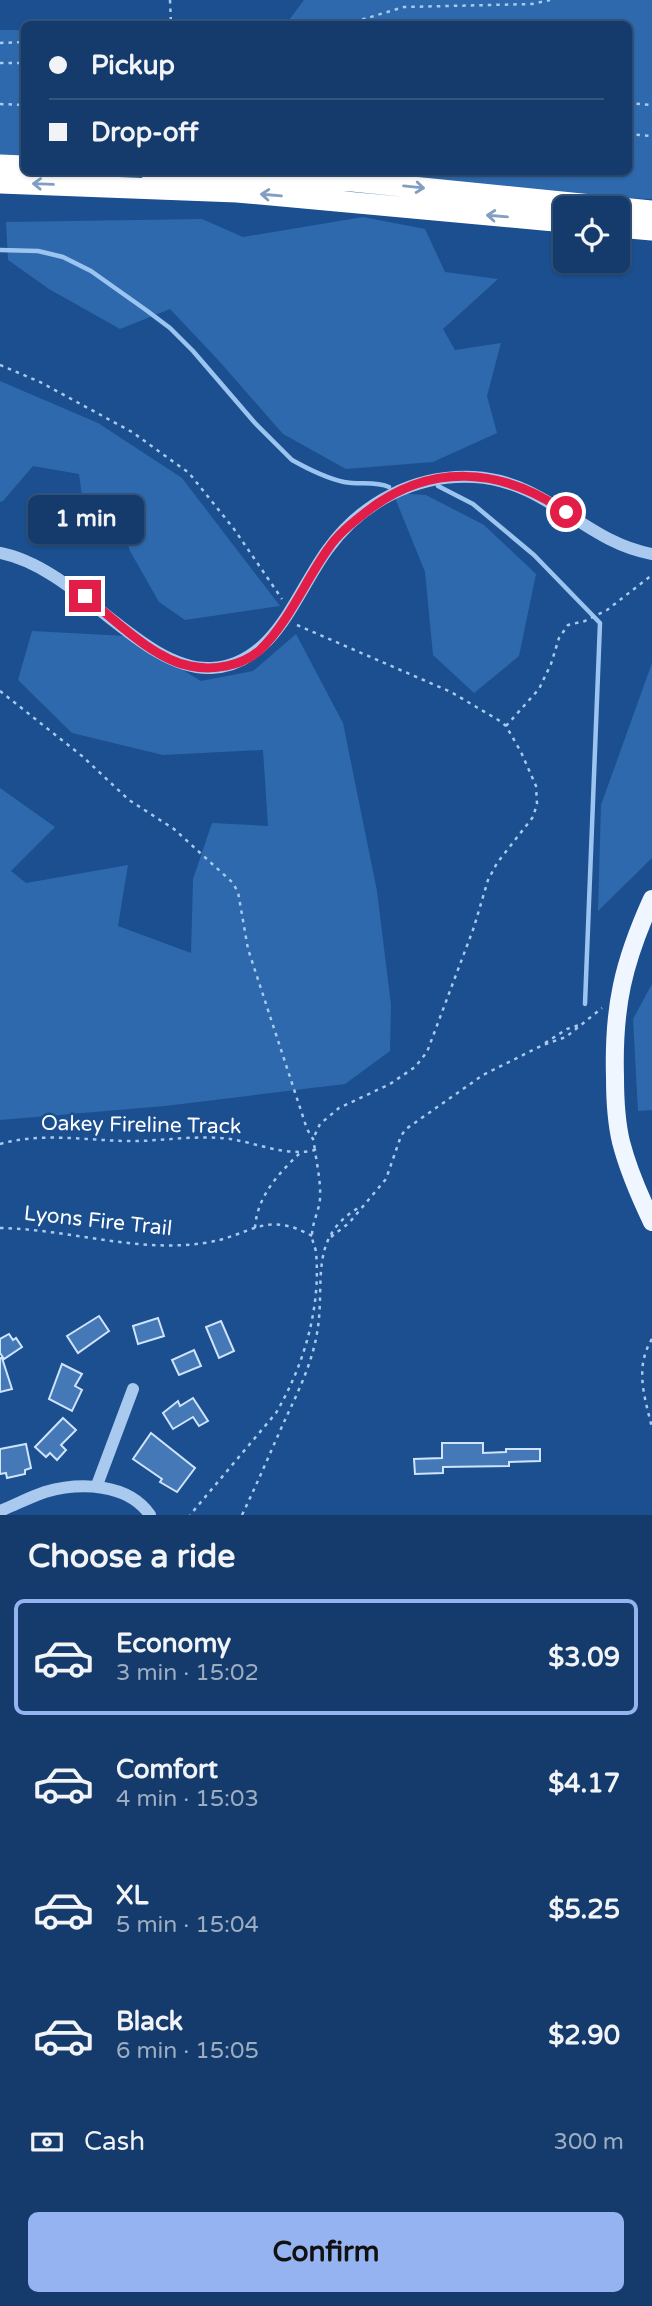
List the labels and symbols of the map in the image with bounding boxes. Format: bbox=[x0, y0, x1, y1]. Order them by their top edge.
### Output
one-way arrow bbox=[32, 178, 55, 191]
one-way arrow bbox=[403, 181, 425, 194]
one-way arrow bbox=[260, 189, 282, 202]
one-way arrow bbox=[486, 209, 509, 222]
callout: 1 min bbox=[27, 494, 143, 544]
route start bbox=[550, 496, 582, 528]
route end bbox=[69, 580, 101, 612]
street label: Oakey Fireline Track bbox=[41, 1111, 241, 1139]
street label: Lyons Fire Trail bbox=[23, 1201, 173, 1241]

